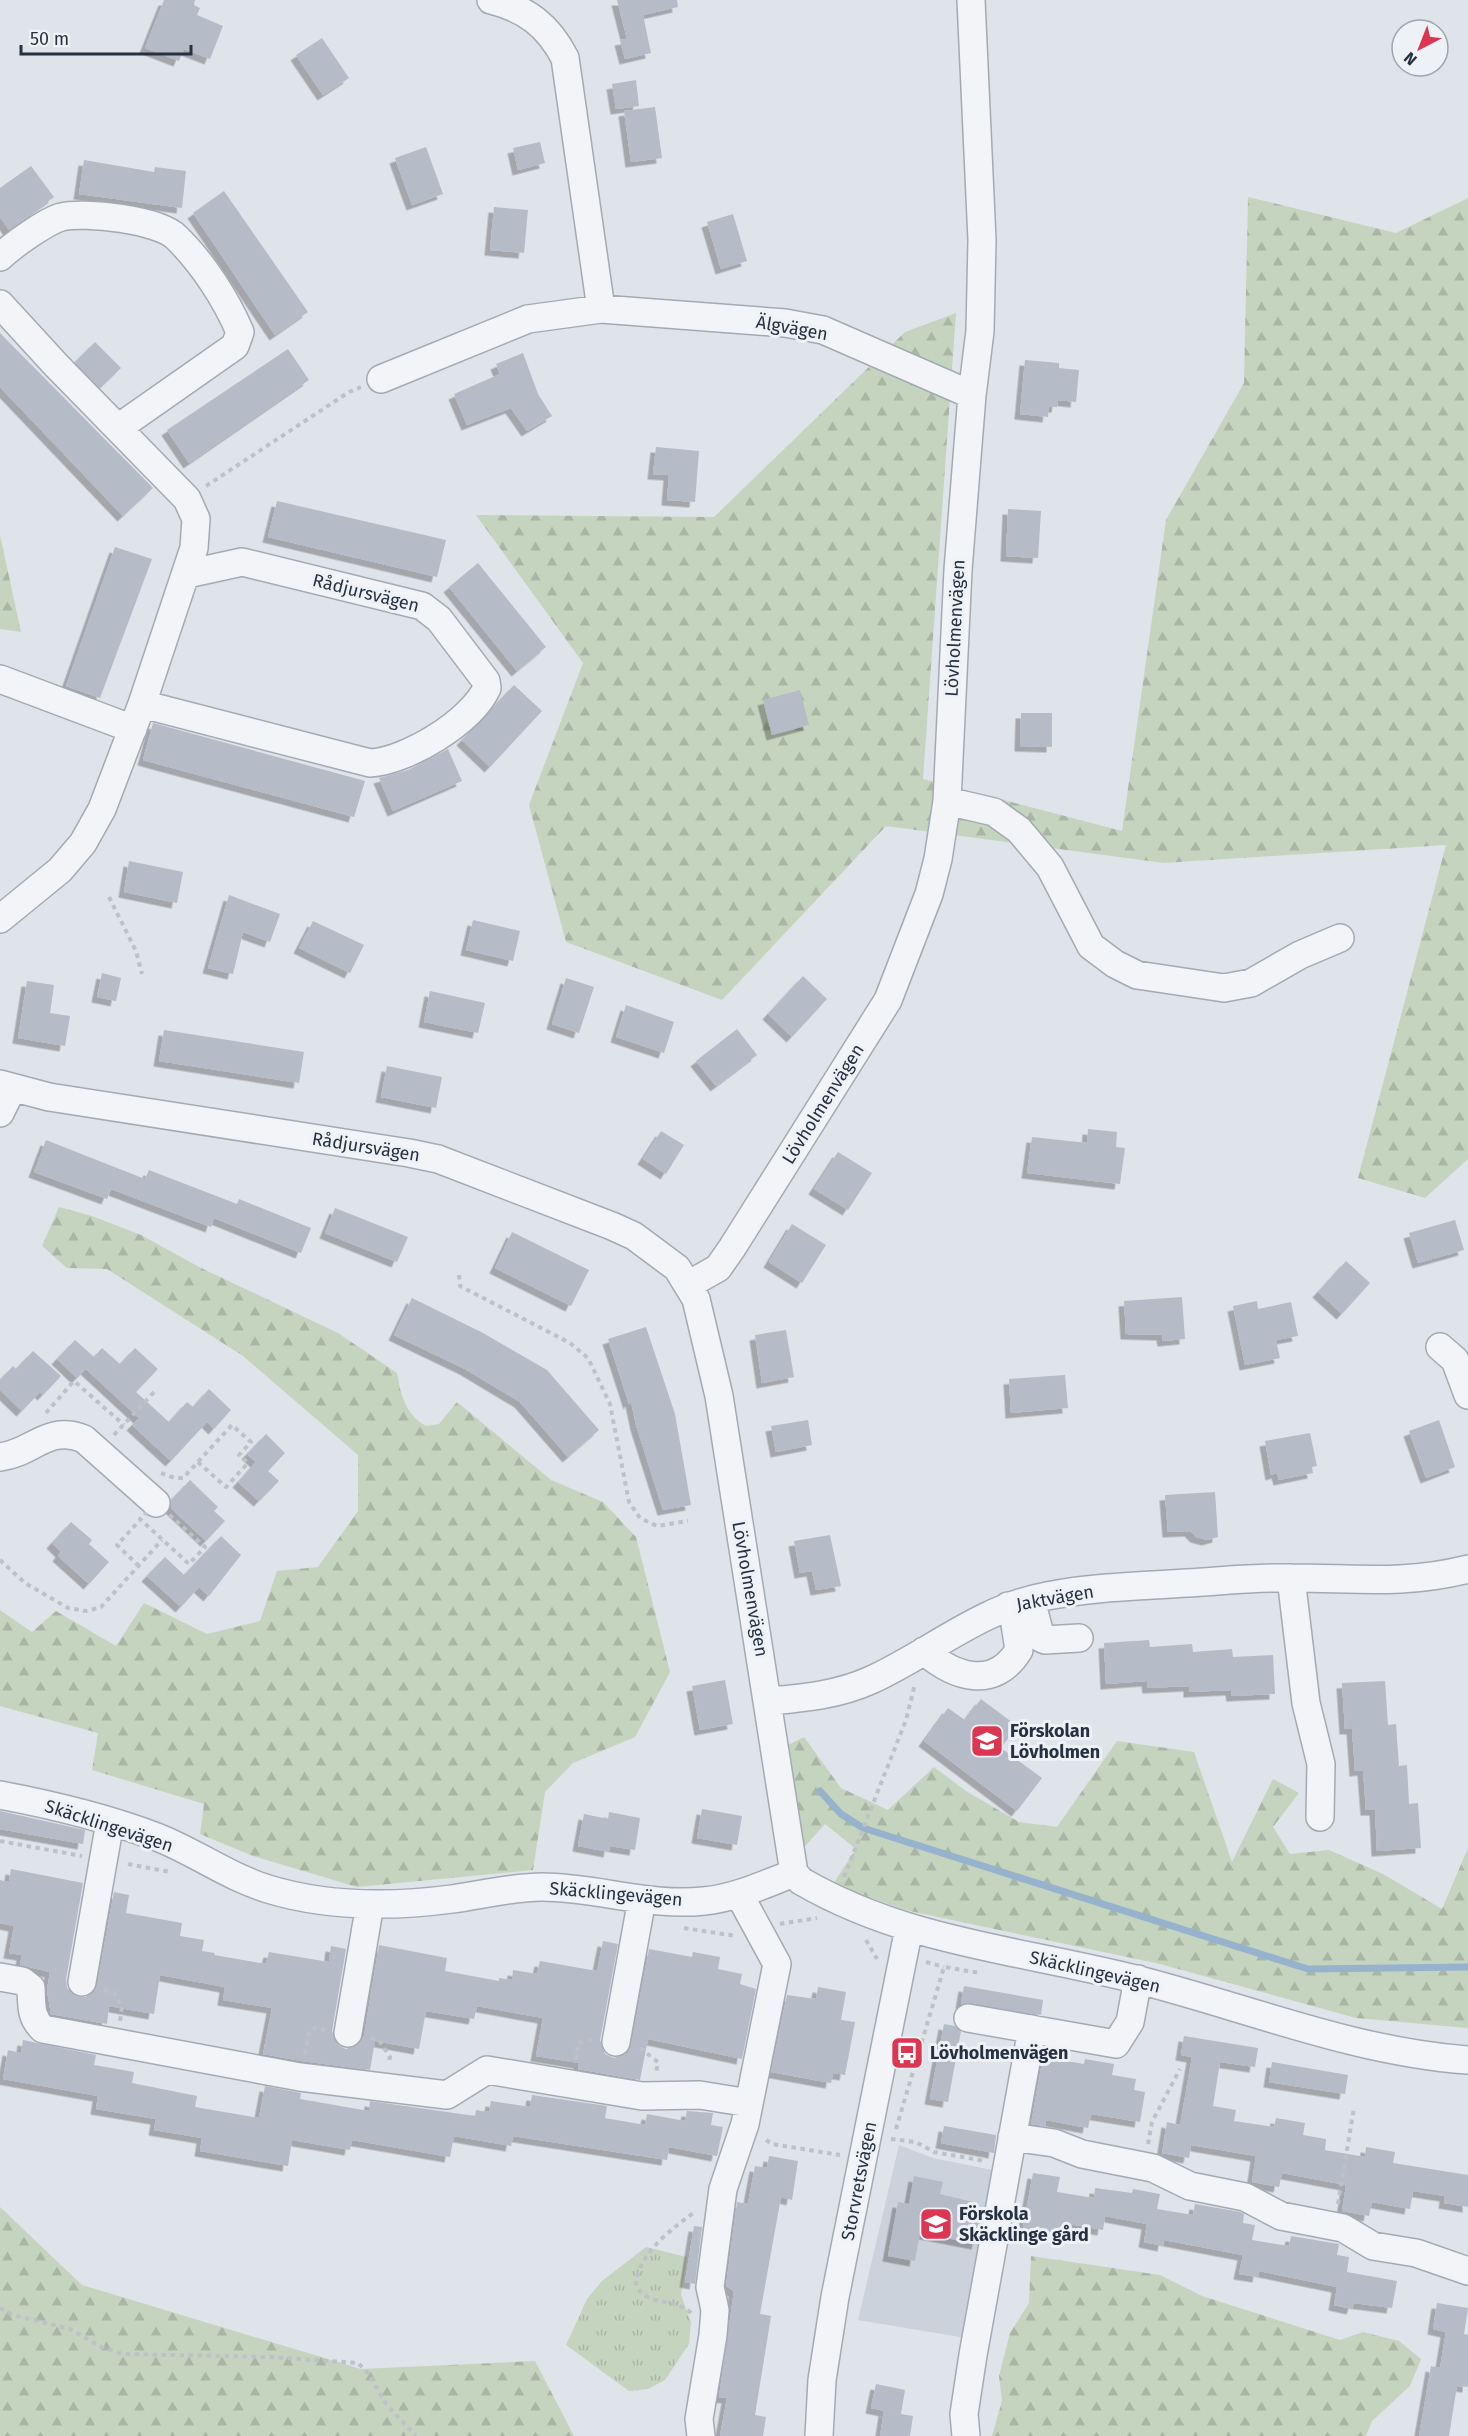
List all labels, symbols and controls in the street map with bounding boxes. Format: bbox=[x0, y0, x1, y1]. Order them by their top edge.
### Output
scale bar bbox=[21, 18, 190, 56]
north arrow bbox=[1390, 18, 1450, 78]
text: 50 m bbox=[30, 28, 69, 50]
text: N bbox=[1400, 48, 1421, 69]
street label: Älgvägen bbox=[754, 311, 830, 345]
street label: Lövholmenvägen bbox=[940, 559, 970, 697]
street label: Rådjursvägen bbox=[310, 569, 422, 617]
street label: Lövholmenvägen bbox=[777, 1040, 869, 1168]
street label: Rådjursvägen bbox=[310, 1128, 422, 1166]
street label: Lövholmenvägen bbox=[727, 1519, 773, 1659]
street label: Jaktvägen bbox=[1014, 1580, 1096, 1616]
place label: Förskolan Lövholmen bbox=[1010, 1720, 1100, 1763]
school or university icon: Förskolan Lövholmen bbox=[969, 1723, 1005, 1759]
street label: Skäcklingevägen bbox=[42, 1795, 176, 1857]
street label: Skäcklingevägen bbox=[548, 1877, 684, 1911]
street label: Skäcklingevägen bbox=[1027, 1946, 1163, 1998]
bus stop icon: Lövholmenvägen bbox=[889, 2035, 925, 2071]
place label: Lövholmenvägen bbox=[930, 2042, 1068, 2064]
street label: Storvretsvägen bbox=[837, 2120, 881, 2242]
place label: Förskola Skäcklinge gård bbox=[959, 2203, 1089, 2246]
school or university icon: Förskola Skäcklinge gård bbox=[918, 2206, 954, 2242]

